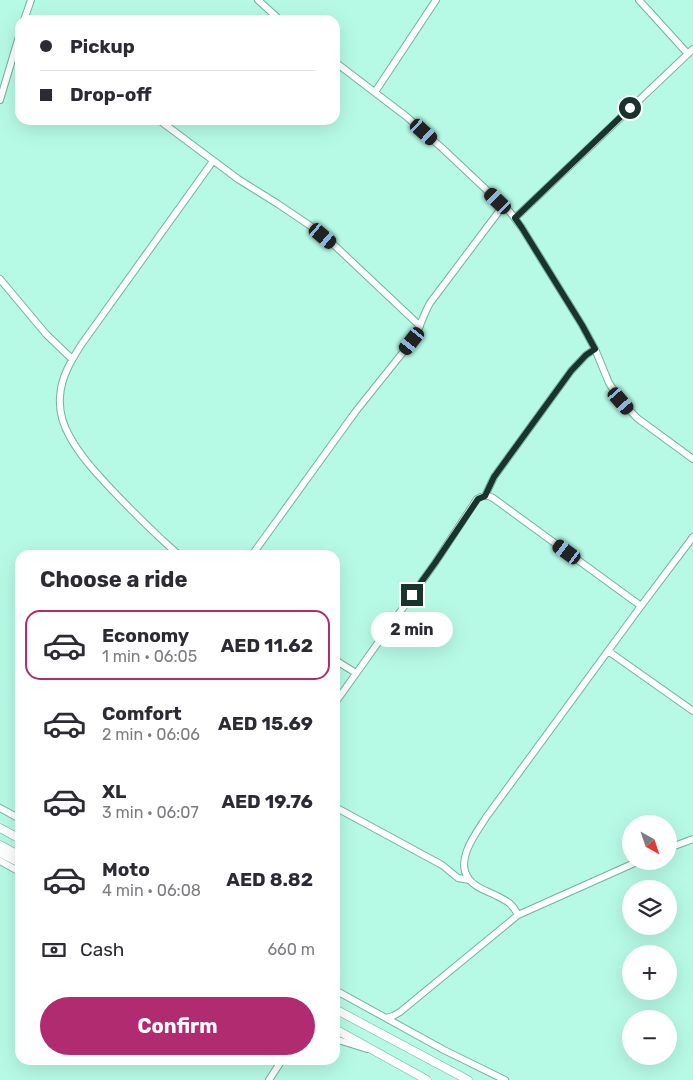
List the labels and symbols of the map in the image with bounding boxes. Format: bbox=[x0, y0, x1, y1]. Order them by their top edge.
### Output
route start bbox=[619, 97, 641, 119]
car bbox=[407, 116, 440, 148]
car bbox=[481, 185, 514, 217]
car bbox=[306, 221, 339, 251]
car bbox=[396, 325, 427, 357]
car bbox=[605, 385, 636, 417]
car bbox=[550, 537, 583, 567]
route end bbox=[401, 584, 423, 606]
callout: 2 min bbox=[371, 612, 453, 648]
north arrow bbox=[622, 815, 678, 870]

